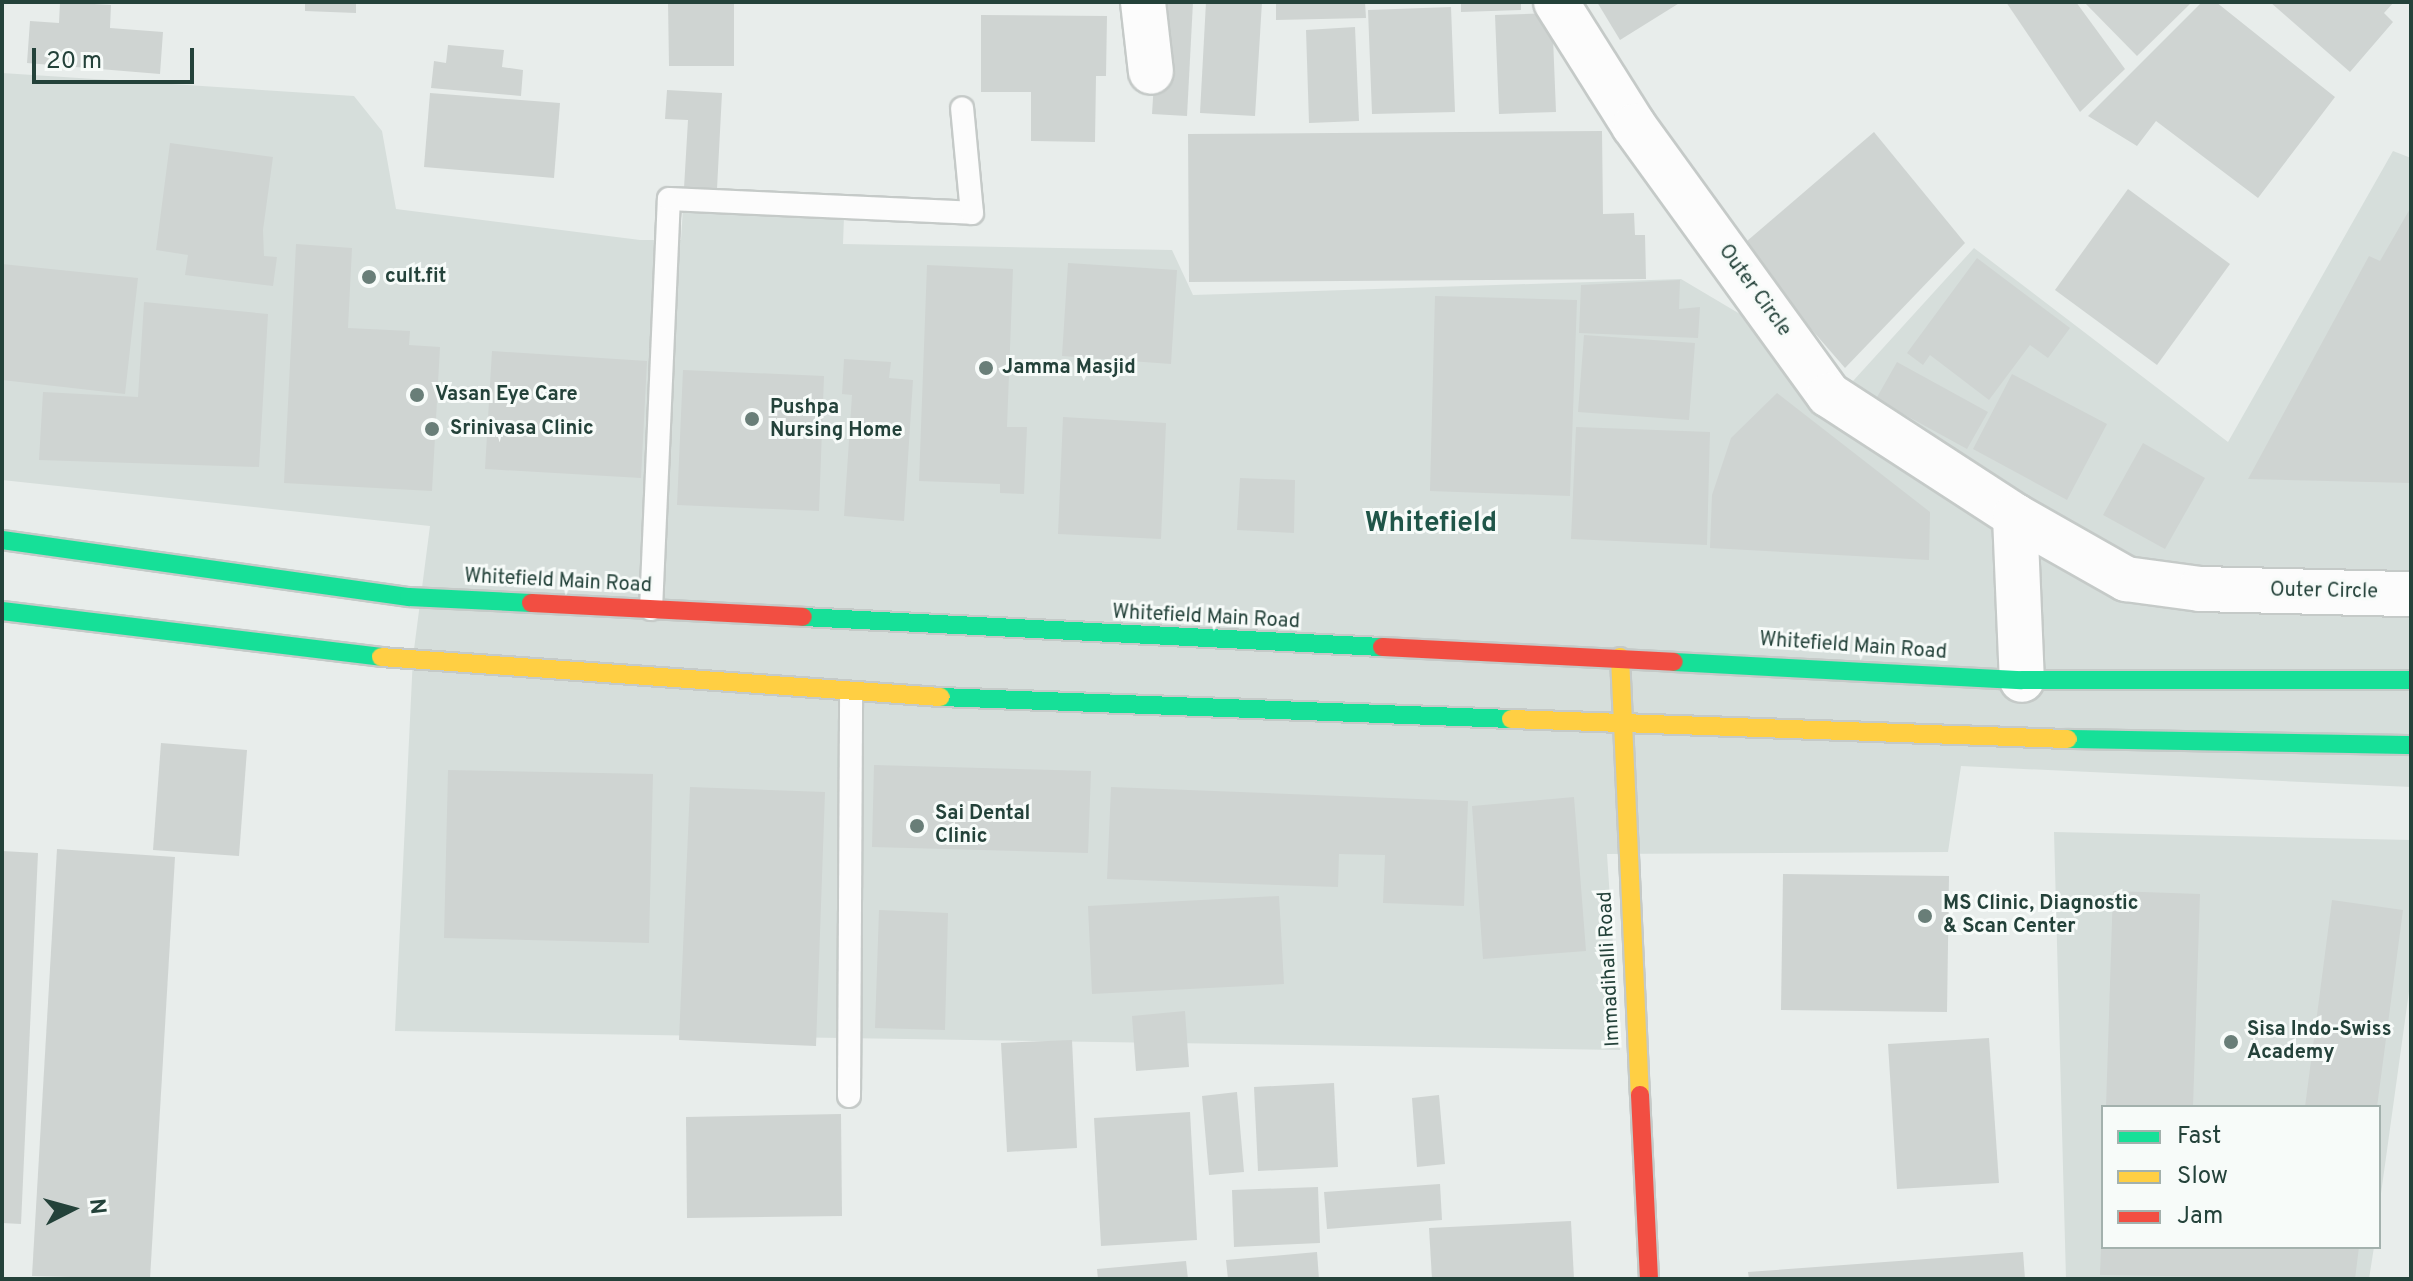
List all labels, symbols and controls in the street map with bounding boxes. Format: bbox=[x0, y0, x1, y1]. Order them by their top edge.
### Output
scale bar bbox=[36, 32, 198, 82]
text: 20 m bbox=[46, 47, 102, 77]
street label: Outer Circle bbox=[1713, 240, 1795, 342]
place label: cult.fit bbox=[385, 265, 446, 289]
marker: cult.fit bbox=[360, 268, 378, 286]
place label: Jamma Masjid bbox=[1002, 356, 1136, 380]
marker: Jamma Masjid bbox=[977, 359, 995, 377]
place label: Vasan Eye Care bbox=[435, 383, 578, 407]
marker: Vasan Eye Care bbox=[406, 384, 428, 406]
place label: Pushpa Nursing Home bbox=[770, 396, 903, 443]
marker: Pushpa Nursing Home bbox=[741, 408, 763, 430]
place label: Srinivasa Clinic bbox=[450, 417, 594, 441]
marker: Srinivasa Clinic bbox=[421, 418, 443, 440]
district label: Whitefield bbox=[1365, 507, 1497, 541]
street label: Whitefield Main Road bbox=[464, 565, 652, 599]
street label: Outer Circle bbox=[2270, 579, 2378, 605]
street label: Whitefield Main Road bbox=[1112, 601, 1300, 635]
street label: Whitefield Main Road bbox=[1758, 628, 1948, 666]
place label: Sai Dental Clinic bbox=[935, 802, 1030, 849]
marker: Sai Dental Clinic bbox=[906, 815, 928, 837]
street label: Immadihalli Road bbox=[1594, 891, 1626, 1047]
place label: MS Clinic, Diagnostic & Scan Center bbox=[1943, 892, 2139, 939]
marker: MS Clinic, Diagnostic & Scan Center bbox=[1914, 905, 1936, 927]
place label: Sisa Indo-Swiss Academy bbox=[2247, 1018, 2391, 1065]
marker: Sisa Indo-Swiss Academy bbox=[2222, 1033, 2240, 1051]
legend bbox=[2101, 1105, 2381, 1249]
text: Fast bbox=[2177, 1122, 2221, 1152]
text: Slow bbox=[2177, 1162, 2228, 1192]
north arrow bbox=[32, 1169, 112, 1249]
text: N bbox=[82, 1197, 111, 1216]
text: Jam bbox=[2177, 1202, 2223, 1232]

